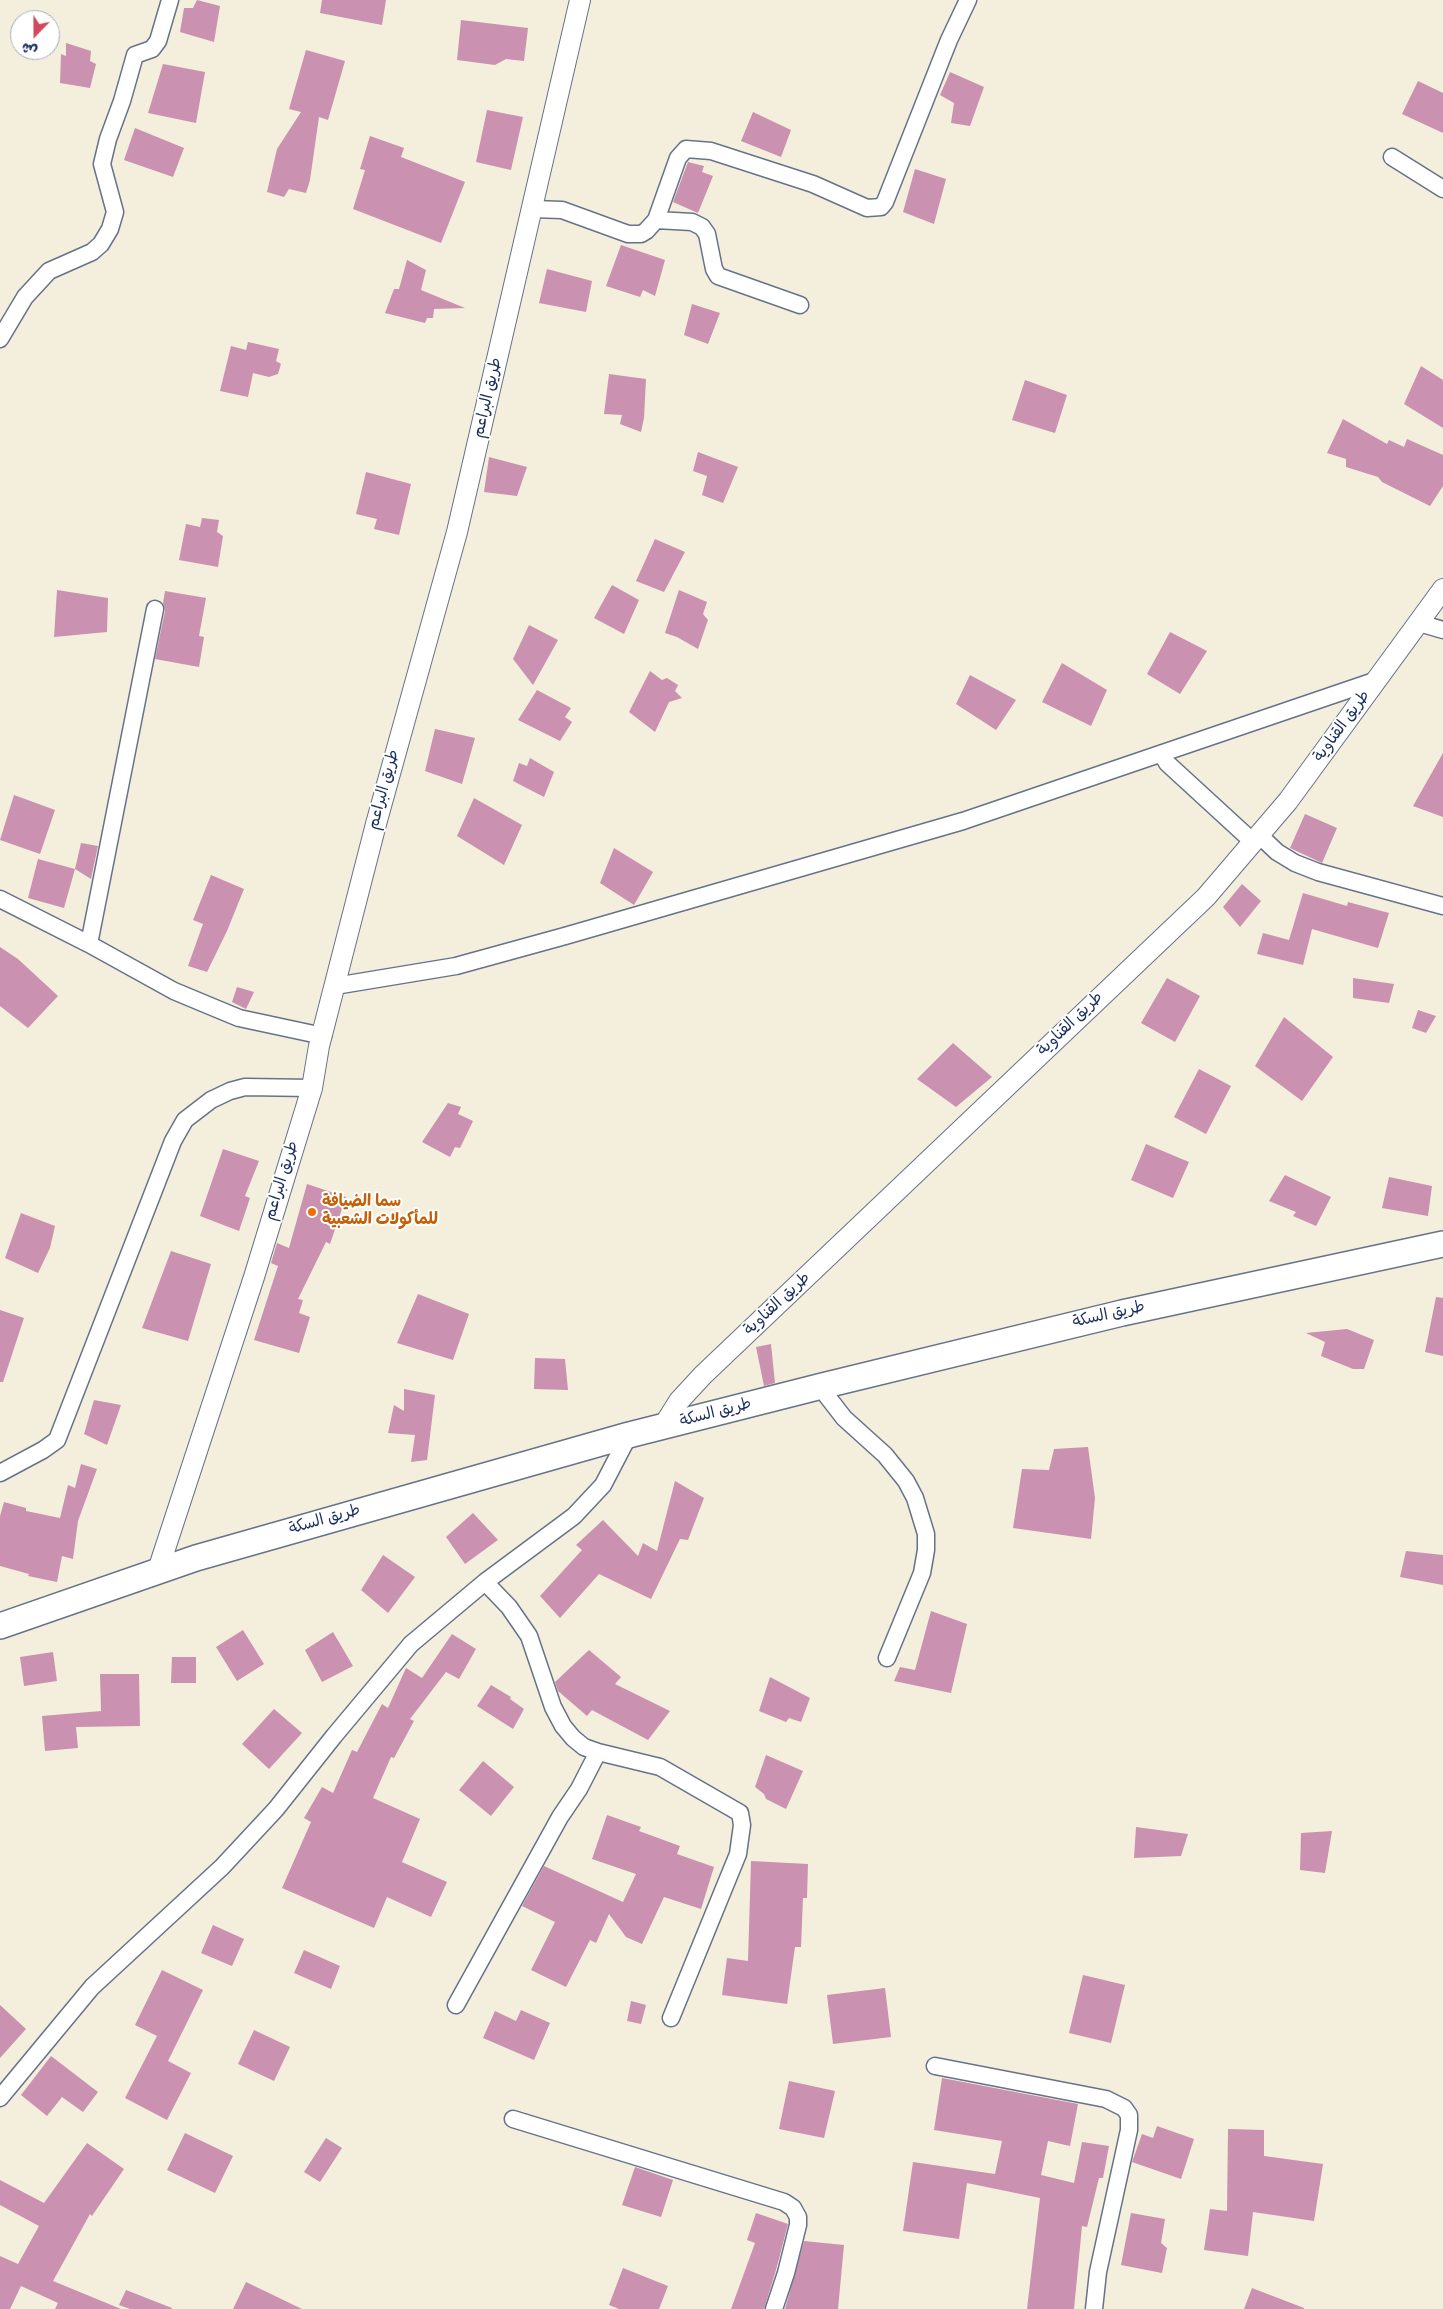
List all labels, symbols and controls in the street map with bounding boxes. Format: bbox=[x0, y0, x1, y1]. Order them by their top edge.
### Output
north arrow bbox=[10, 10, 60, 60]
text: ش bbox=[18, 36, 41, 61]
street label: طريق البراعم bbox=[470, 356, 508, 440]
street label: طريق القناوية bbox=[1311, 687, 1375, 767]
street label: طريق البراعم bbox=[365, 748, 405, 832]
street label: طريق القناوية bbox=[1034, 989, 1108, 1061]
street label: طريق البراعم bbox=[262, 1139, 304, 1223]
place label: سما الضيافة للمأكولات الشعبية bbox=[322, 1193, 438, 1231]
marker: سما الضيافة للمأكولات الشعبية bbox=[306, 1206, 318, 1218]
street label: طريق القناوية bbox=[741, 1269, 815, 1341]
street label: طريق السكة bbox=[1071, 1298, 1147, 1334]
street label: طريق السكة bbox=[678, 1395, 754, 1433]
street label: طريق السكة bbox=[287, 1502, 363, 1540]

